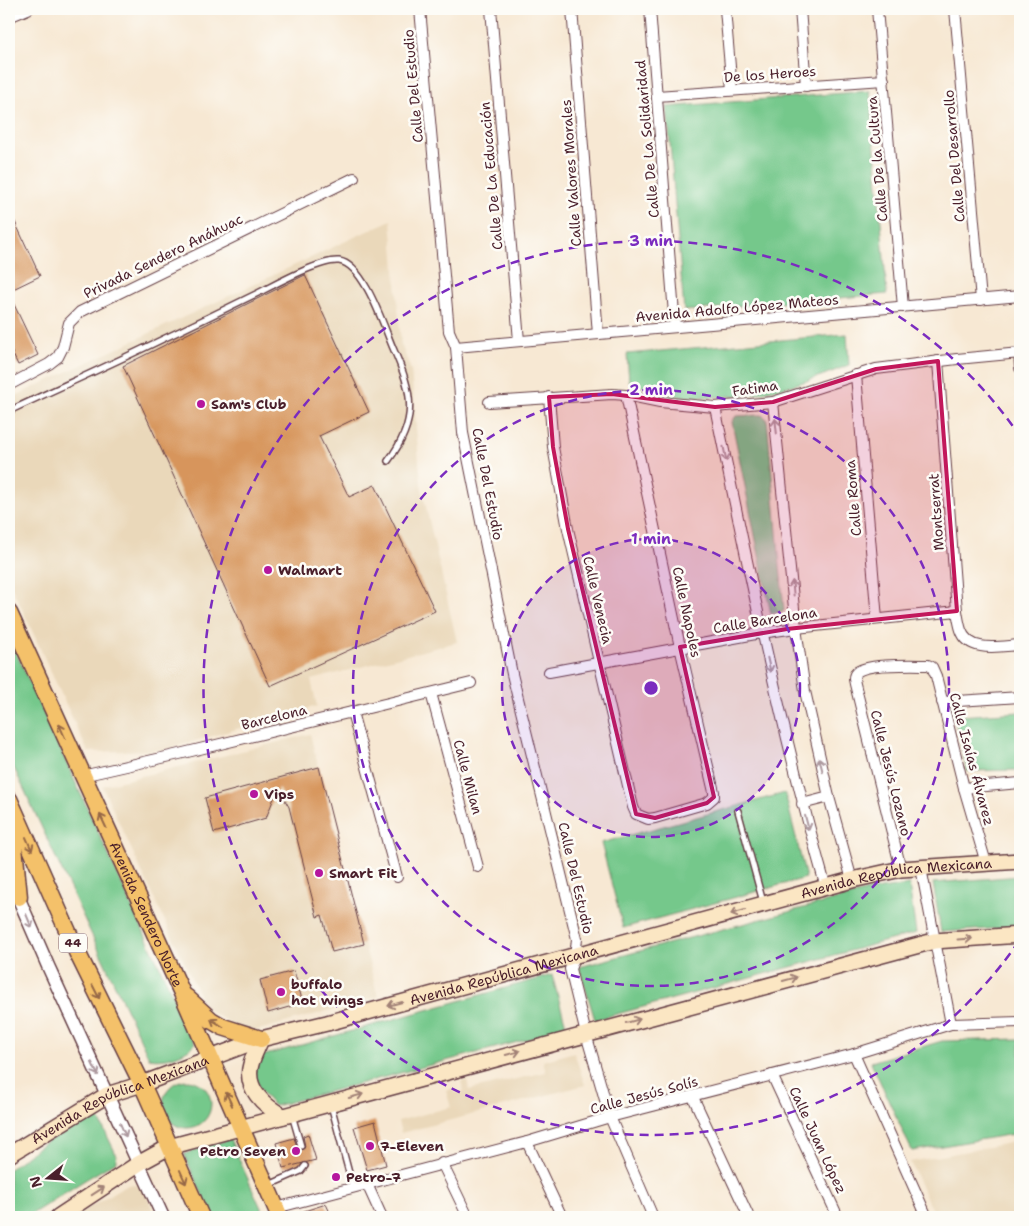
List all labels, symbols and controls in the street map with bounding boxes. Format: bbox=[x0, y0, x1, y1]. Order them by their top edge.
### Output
street label: Calle Del Estudio bbox=[399, 28, 427, 144]
street label: Calle De La Solidaridad bbox=[631, 59, 663, 219]
street label: De los Heroes bbox=[723, 62, 817, 86]
street label: Calle Del Desarrollo bbox=[939, 89, 969, 223]
street label: Calle De la Cultura bbox=[863, 95, 891, 223]
street label: Calle Valores Morales bbox=[557, 99, 585, 247]
street label: Calle De La Educación bbox=[476, 101, 506, 251]
street label: Privada Sendero Anáhuac bbox=[80, 210, 246, 302]
text: 3 min bbox=[629, 231, 673, 251]
street label: Avenida Adolfo López Mateos bbox=[634, 290, 840, 326]
street label: Fatima bbox=[731, 376, 779, 400]
text: 2 min bbox=[629, 380, 673, 400]
place label: Sam's Club bbox=[211, 395, 287, 413]
marker: Sam's Club bbox=[195, 398, 207, 410]
one-way arrow bbox=[771, 419, 781, 435]
street label: Calle Del Estudio bbox=[468, 426, 508, 542]
one-way arrow bbox=[720, 446, 730, 462]
street label: Calle Roma bbox=[841, 459, 865, 537]
street label: Montserrat bbox=[924, 473, 948, 551]
text: 1 min bbox=[631, 529, 671, 549]
street label: Calle Venecia bbox=[579, 554, 617, 646]
place label: Walmart bbox=[278, 561, 342, 579]
marker: Walmart bbox=[262, 564, 274, 576]
street label: Calle Napoles bbox=[669, 565, 705, 659]
one-way arrow bbox=[788, 580, 798, 596]
street label: Calle Barcelona bbox=[712, 603, 818, 637]
one-way arrow bbox=[765, 656, 774, 672]
centre of rings bbox=[642, 679, 660, 697]
street label: Calle Isaías Álvarez bbox=[946, 691, 998, 827]
street label: Barcelona bbox=[239, 700, 309, 734]
street label: Calle Jesús Lozano bbox=[867, 708, 915, 838]
one-way arrow bbox=[57, 724, 66, 739]
street label: Calle Milan bbox=[449, 738, 487, 817]
one-way arrow bbox=[816, 758, 825, 774]
place label: Vips bbox=[264, 785, 294, 803]
marker: Vips bbox=[248, 788, 260, 800]
one-way arrow bbox=[98, 814, 108, 829]
one-way arrow bbox=[803, 814, 813, 830]
street label: Calle Del Estudio bbox=[554, 820, 598, 936]
one-way arrow bbox=[24, 836, 34, 851]
street label: Avenida Sendero Norte bbox=[105, 839, 187, 990]
street label: Avenida República Mexicana bbox=[798, 854, 993, 903]
place label: Smart Fit bbox=[329, 864, 398, 882]
marker: Smart Fit bbox=[313, 867, 325, 879]
one-way arrow bbox=[730, 907, 746, 917]
one-way arrow bbox=[24, 913, 34, 928]
road number: 44 bbox=[59, 934, 87, 952]
one-way arrow bbox=[957, 934, 973, 944]
street label: Avenida República Mexicana bbox=[408, 941, 600, 1009]
one-way arrow bbox=[781, 974, 797, 984]
place label: buffalo hot wings bbox=[291, 975, 364, 1009]
one-way arrow bbox=[92, 984, 102, 999]
marker: buffalo hot wings bbox=[275, 986, 287, 998]
one-way arrow bbox=[387, 1000, 403, 1010]
one-way arrow bbox=[624, 1016, 640, 1025]
one-way arrow bbox=[211, 1018, 225, 1028]
one-way arrow bbox=[505, 1048, 521, 1057]
street label: Avenida República Mexicana bbox=[28, 1051, 211, 1148]
one-way arrow bbox=[91, 1061, 101, 1076]
street label: Calle Jesús Solís bbox=[588, 1072, 700, 1118]
street label: Calle Juan López bbox=[785, 1084, 851, 1196]
one-way arrow bbox=[348, 1090, 364, 1100]
one-way arrow bbox=[223, 1092, 233, 1107]
one-way arrow bbox=[118, 1122, 128, 1137]
place label: 7-Eleven bbox=[380, 1137, 444, 1155]
marker: 7-Eleven bbox=[364, 1140, 376, 1152]
place label: Petro Seven bbox=[200, 1142, 286, 1160]
marker: Petro Seven bbox=[290, 1145, 302, 1157]
north arrow bbox=[22, 1154, 72, 1204]
place label: Petro-7 bbox=[346, 1168, 401, 1186]
one-way arrow bbox=[178, 1169, 188, 1184]
marker: Petro-7 bbox=[330, 1171, 342, 1183]
text: N bbox=[25, 1174, 46, 1190]
one-way arrow bbox=[91, 1186, 105, 1196]

